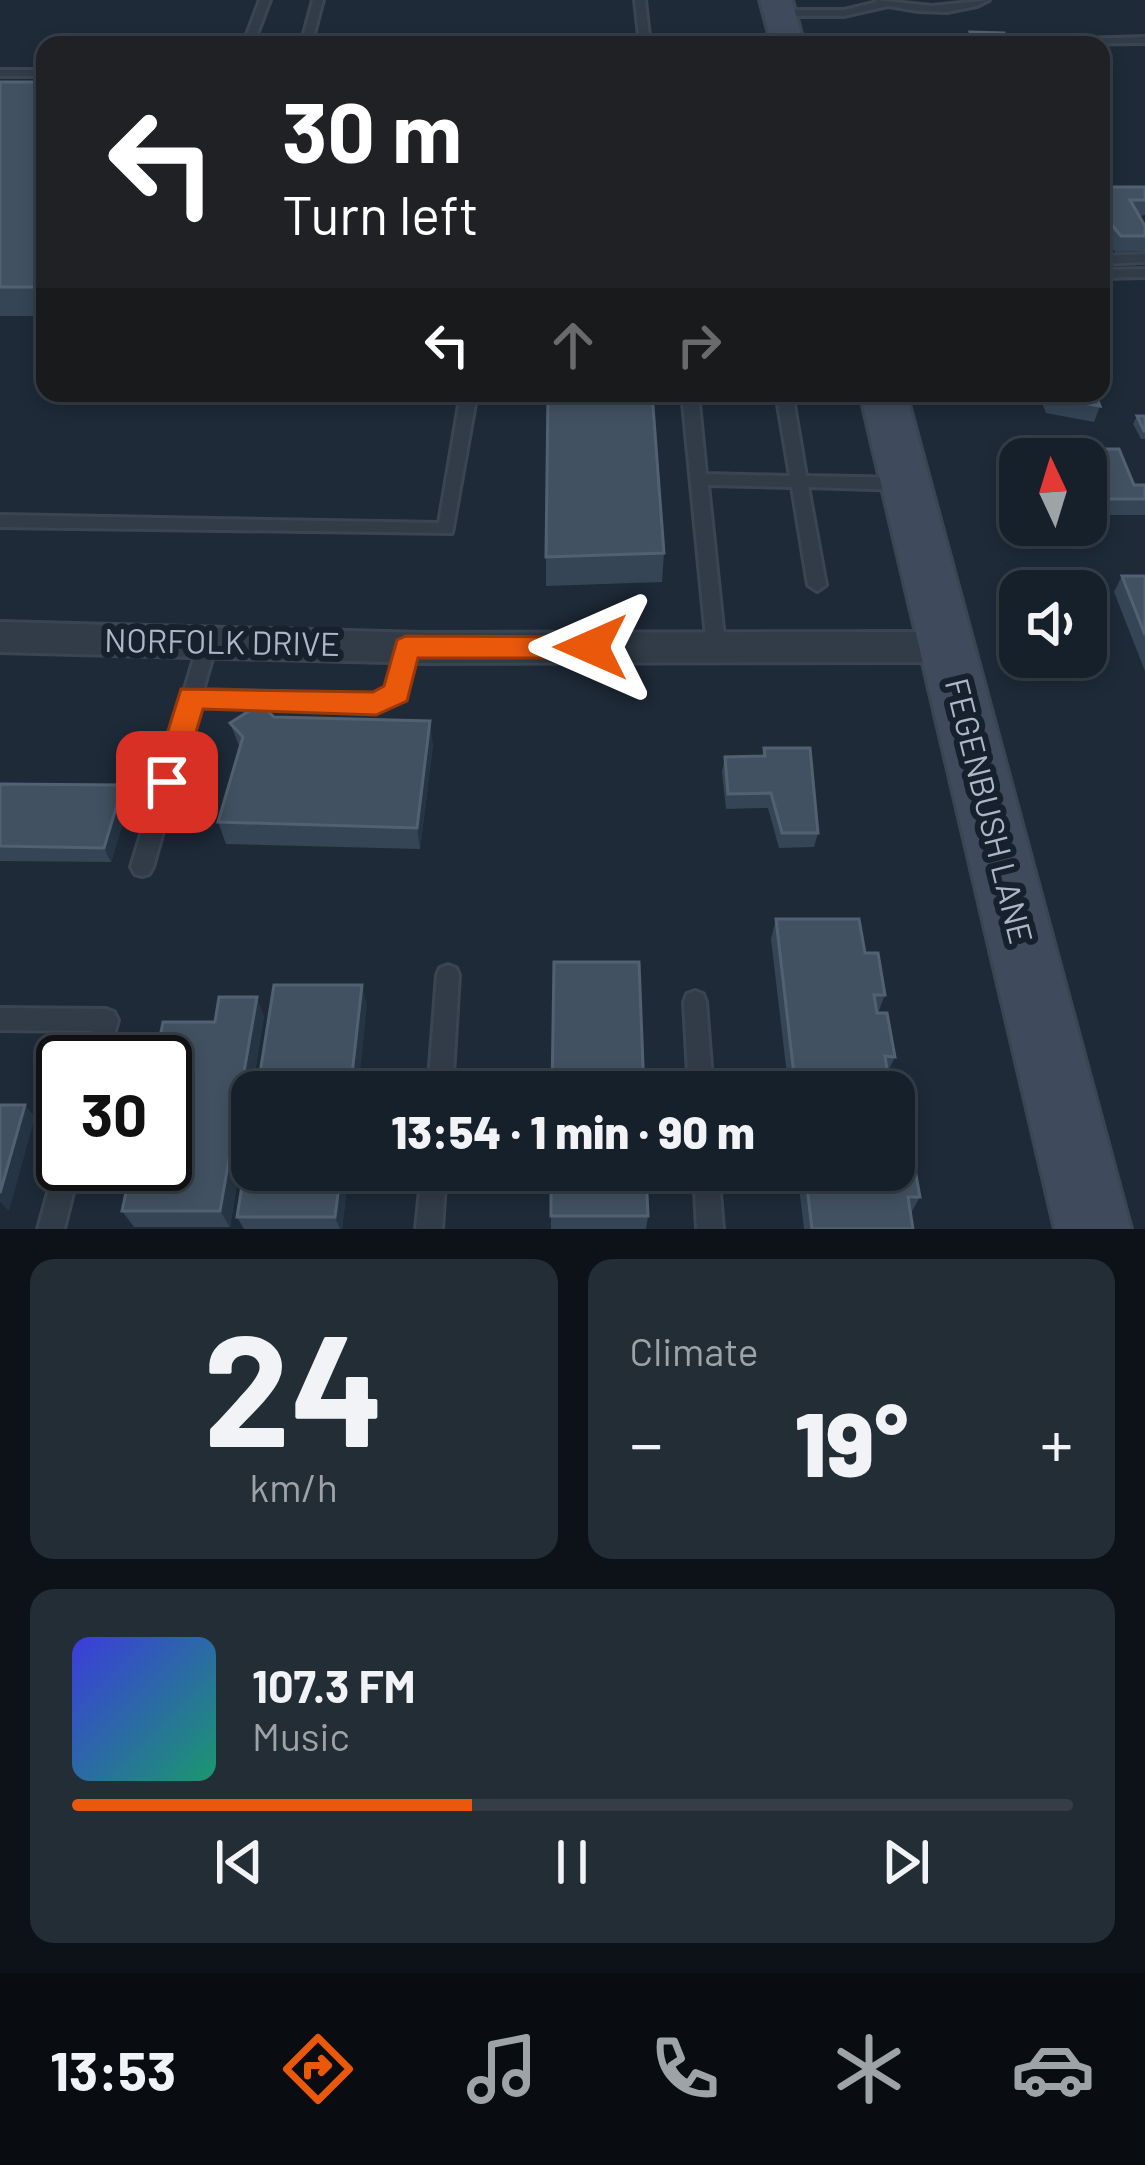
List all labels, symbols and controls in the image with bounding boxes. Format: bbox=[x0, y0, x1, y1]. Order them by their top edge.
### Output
text: 30 m bbox=[282, 79, 462, 180]
icon: left bbox=[84, 84, 240, 240]
text: Turn left bbox=[282, 181, 479, 246]
icon: left bbox=[414, 312, 480, 378]
icon: ahead bbox=[540, 312, 606, 378]
icon: right bbox=[666, 312, 732, 378]
north arrow bbox=[999, 438, 1107, 546]
map controls bbox=[999, 438, 1107, 678]
button: sound bbox=[999, 570, 1107, 678]
position arrow bbox=[528, 584, 654, 710]
street label: NORFOLK DRIVE bbox=[104, 619, 340, 663]
street label: FEGENBUSH LANE bbox=[938, 674, 1042, 948]
pin bbox=[116, 731, 218, 833]
icon: arrive bbox=[134, 749, 200, 815]
speed limit sign: 30 bbox=[36, 1035, 192, 1191]
text: 13:54 · 1 min · 90 m bbox=[391, 1104, 755, 1158]
text: 24 bbox=[203, 1291, 385, 1478]
text: Climate bbox=[630, 1327, 759, 1374]
text: 19° bbox=[794, 1387, 908, 1495]
text: − bbox=[630, 1402, 663, 1481]
text: + bbox=[1040, 1402, 1073, 1481]
text: km/h bbox=[250, 1463, 338, 1510]
text: 107.3 FM bbox=[252, 1658, 416, 1712]
text: Music bbox=[252, 1712, 350, 1759]
icon: previous bbox=[206, 1829, 272, 1895]
icon: pause bbox=[539, 1829, 605, 1895]
icon: next bbox=[873, 1829, 939, 1895]
icon: directions bbox=[276, 2027, 360, 2111]
icon: music bbox=[460, 2027, 544, 2111]
icon: phone bbox=[643, 2027, 727, 2111]
icon: climate bbox=[827, 2027, 911, 2111]
icon: car bbox=[1011, 2027, 1095, 2111]
text: 13:53 bbox=[50, 2037, 176, 2102]

